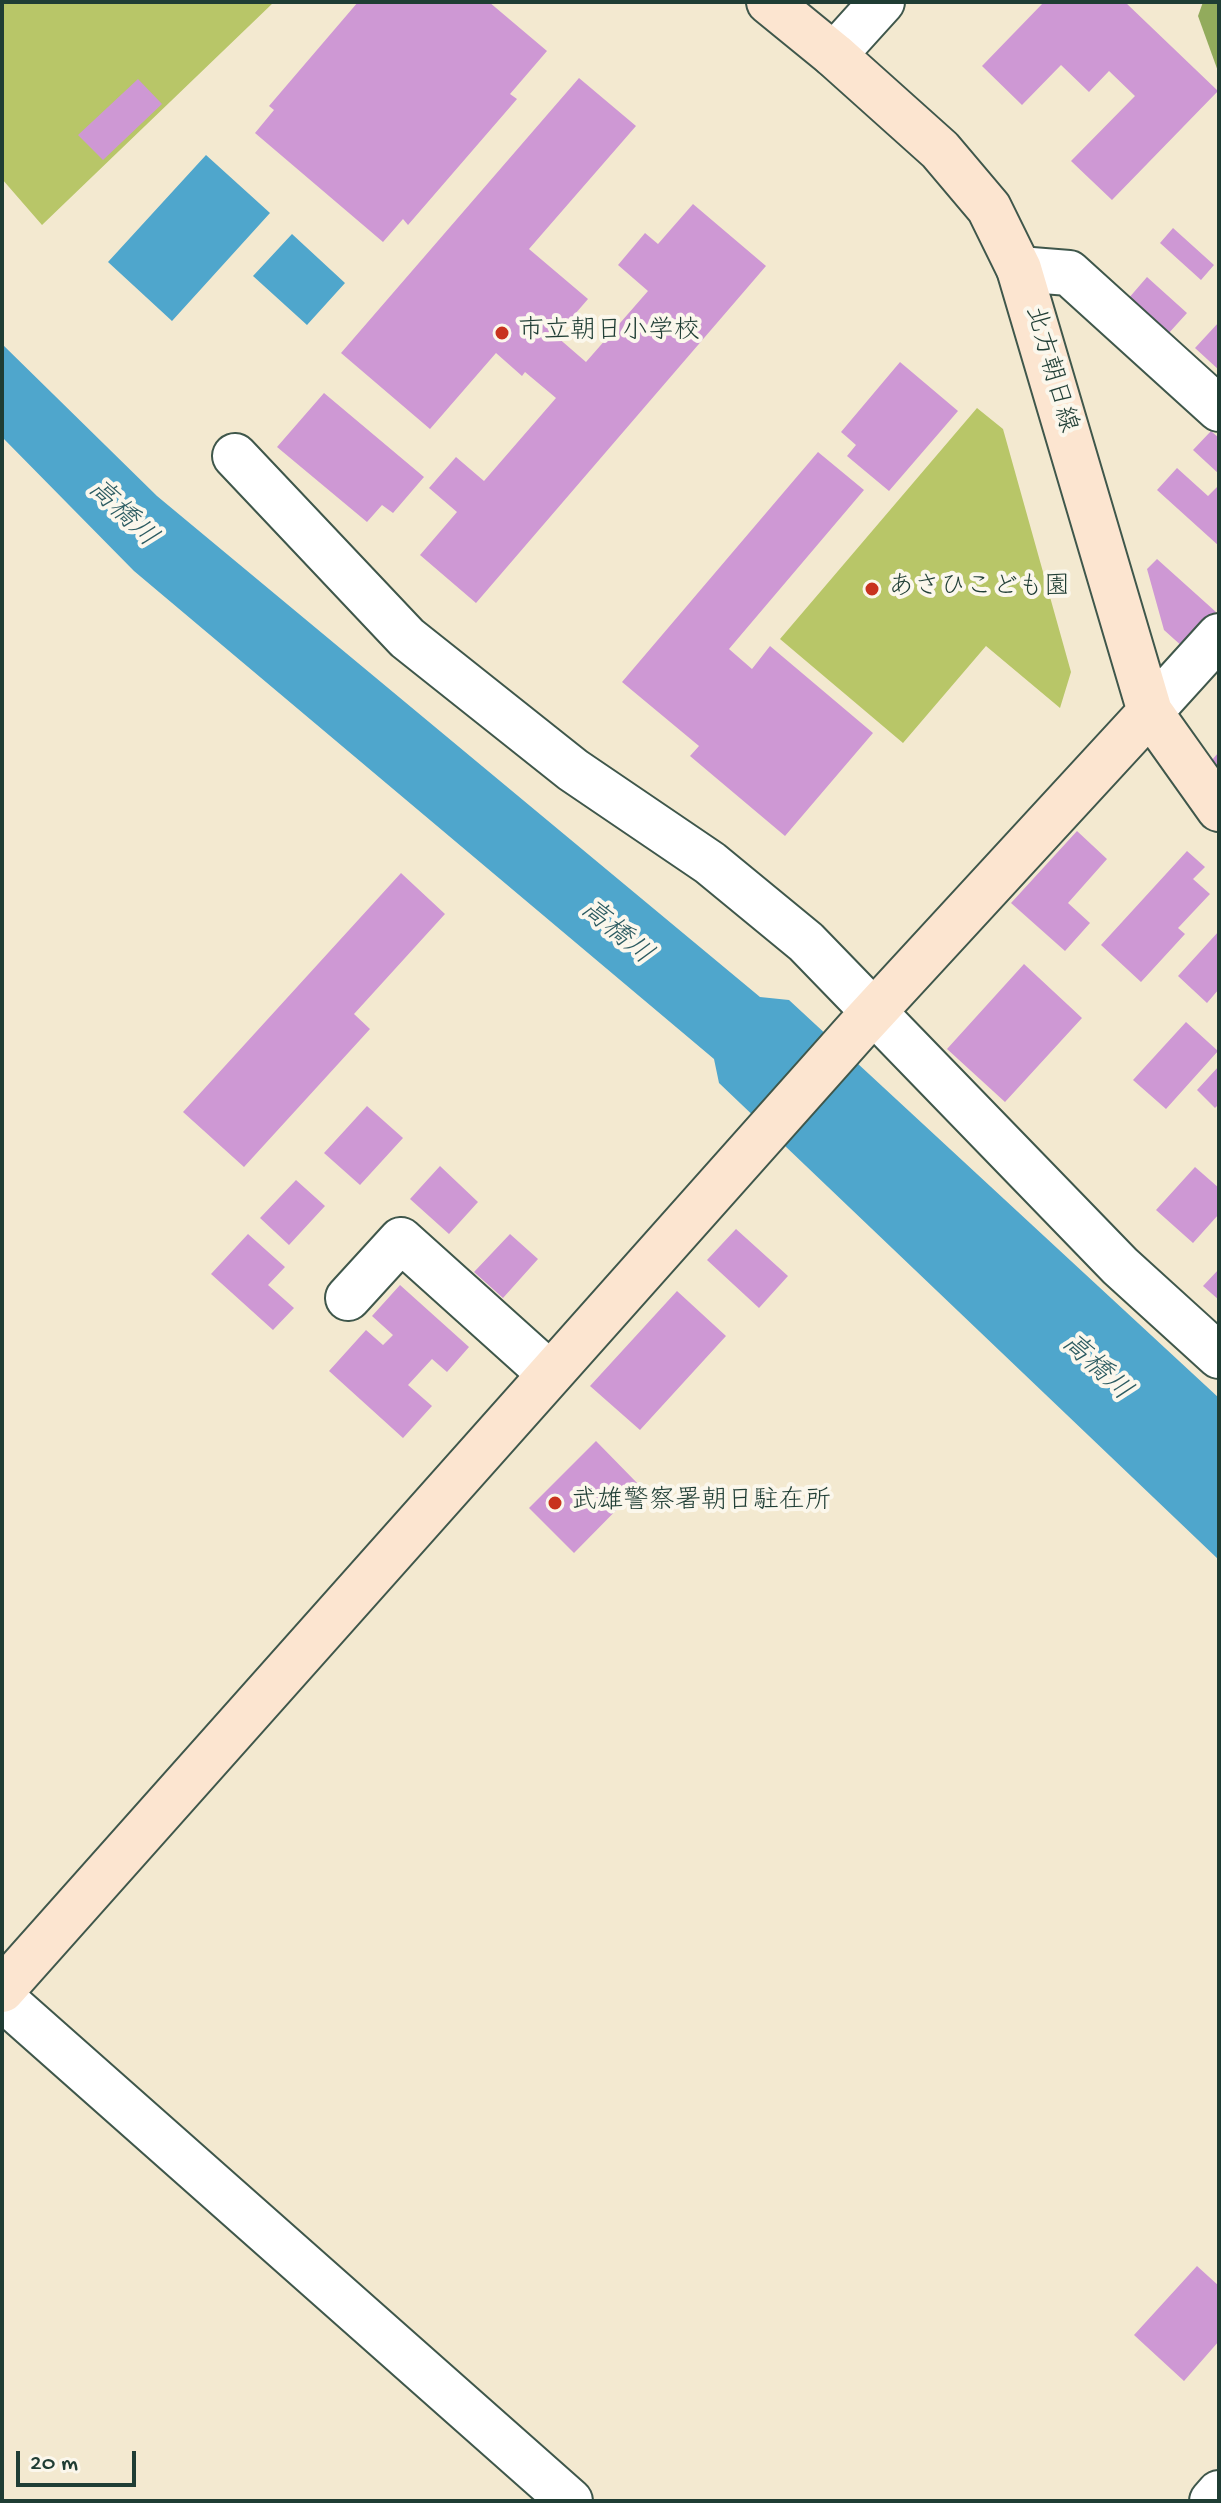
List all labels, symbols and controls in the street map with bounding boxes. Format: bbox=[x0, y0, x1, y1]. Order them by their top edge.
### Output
street label: 北方朝日線 bbox=[1016, 303, 1082, 437]
place label: 市立朝日小学校 bbox=[518, 317, 700, 349]
marker: 市立朝日小学校 bbox=[493, 324, 511, 342]
water label: 高橋川 bbox=[79, 474, 163, 556]
place label: あさひこども園 bbox=[888, 573, 1070, 605]
marker: あさひこども園 bbox=[863, 580, 881, 598]
water label: 高橋川 bbox=[572, 894, 658, 974]
water label: 高橋川 bbox=[1053, 1328, 1137, 1410]
place label: 武雄警察署朝日駐在所 bbox=[571, 1487, 831, 1519]
marker: 武雄警察署朝日駐在所 bbox=[546, 1494, 564, 1512]
scale bar bbox=[20, 2435, 140, 2485]
text: 20 m bbox=[30, 2450, 78, 2479]

